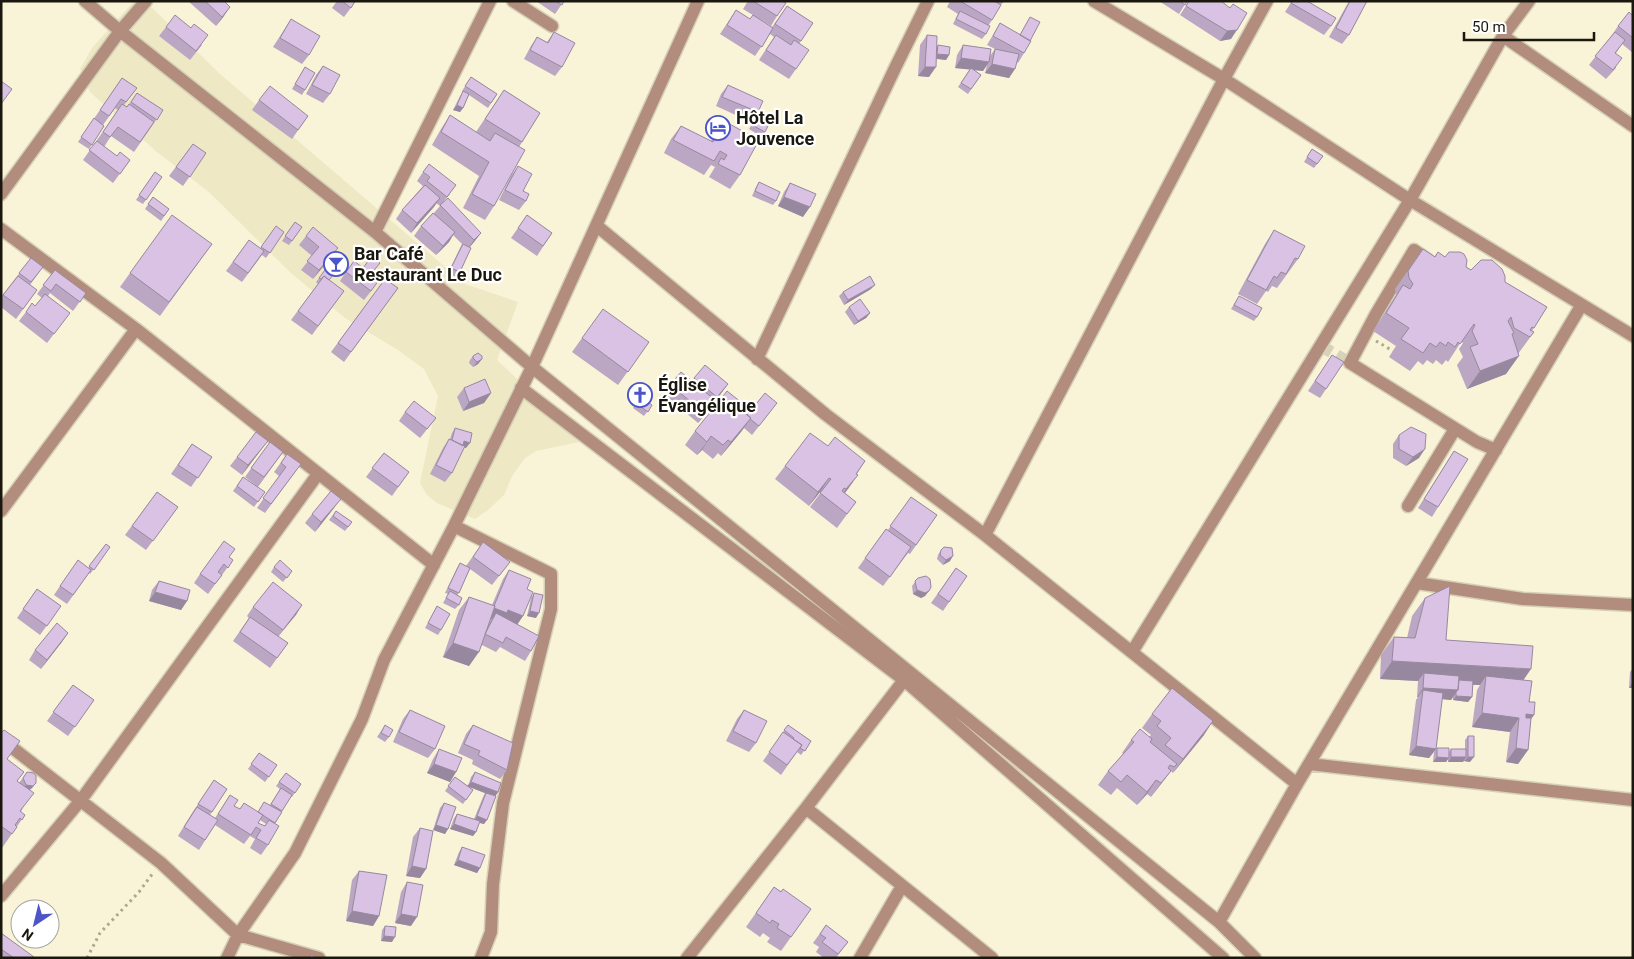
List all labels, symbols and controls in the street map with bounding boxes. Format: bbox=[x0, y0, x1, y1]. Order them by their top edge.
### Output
scale bar bbox=[1464, 10, 1594, 42]
text: 50 m bbox=[1472, 18, 1506, 36]
place label: Hôtel La Jouvence bbox=[736, 107, 814, 149]
hotel icon: Hôtel La Jouvence bbox=[705, 115, 731, 141]
place label: Bar Café Restaurant Le Duc bbox=[354, 243, 502, 285]
bar icon: Bar Café Restaurant Le Duc bbox=[323, 251, 349, 277]
place label: Église Évangélique bbox=[658, 374, 756, 416]
church icon: Église Évangélique bbox=[627, 382, 653, 408]
north arrow bbox=[10, 899, 60, 949]
text: N bbox=[19, 925, 36, 944]

